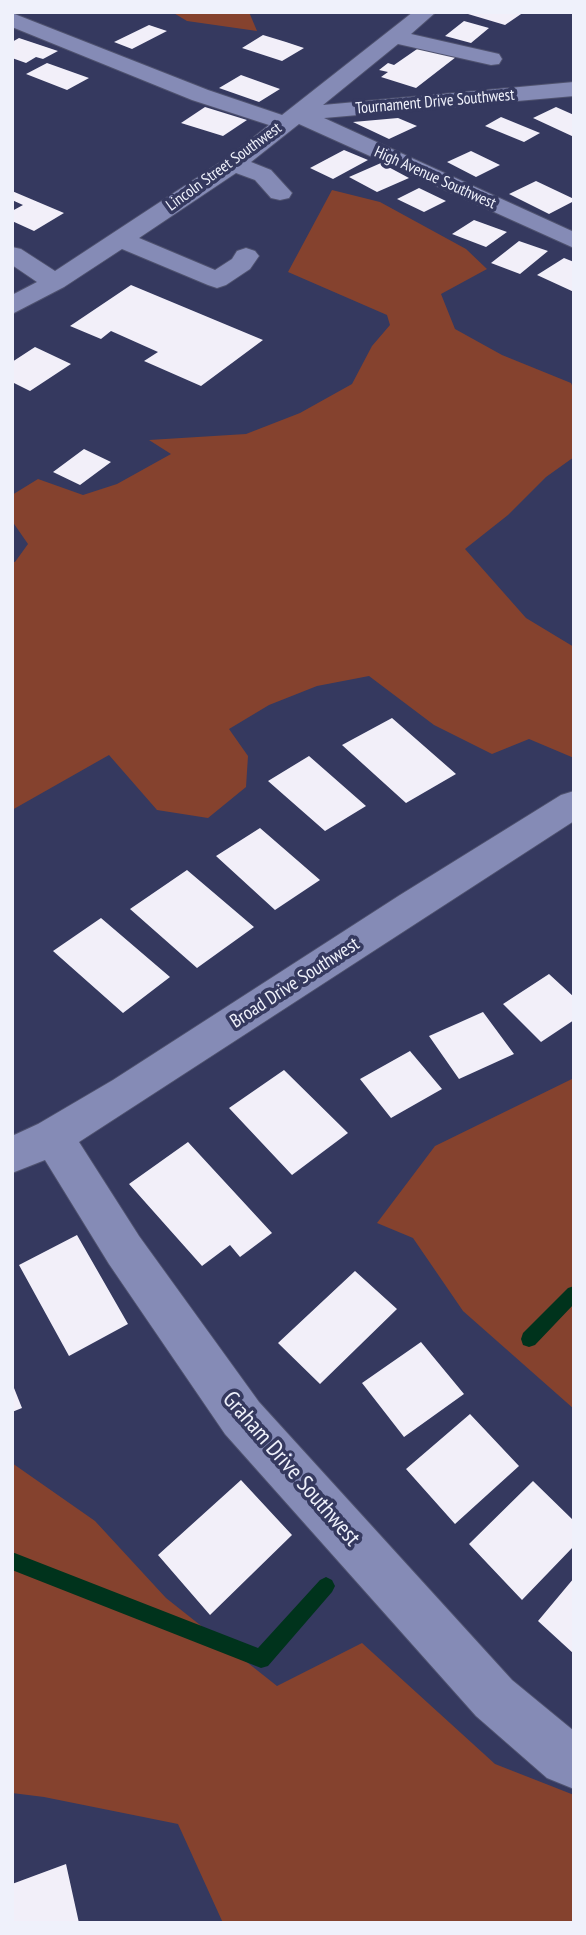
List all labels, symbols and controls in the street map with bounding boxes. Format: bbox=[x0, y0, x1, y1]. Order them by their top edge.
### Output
street label: Tournament Drive Southwest bbox=[355, 85, 515, 119]
street label: Lincoln Street Southwest bbox=[163, 119, 285, 215]
street label: High Avenue Southwest bbox=[371, 143, 499, 213]
street label: Broad Drive Southwest bbox=[226, 933, 364, 1033]
street label: Graham Drive Southwest bbox=[216, 1386, 366, 1552]

